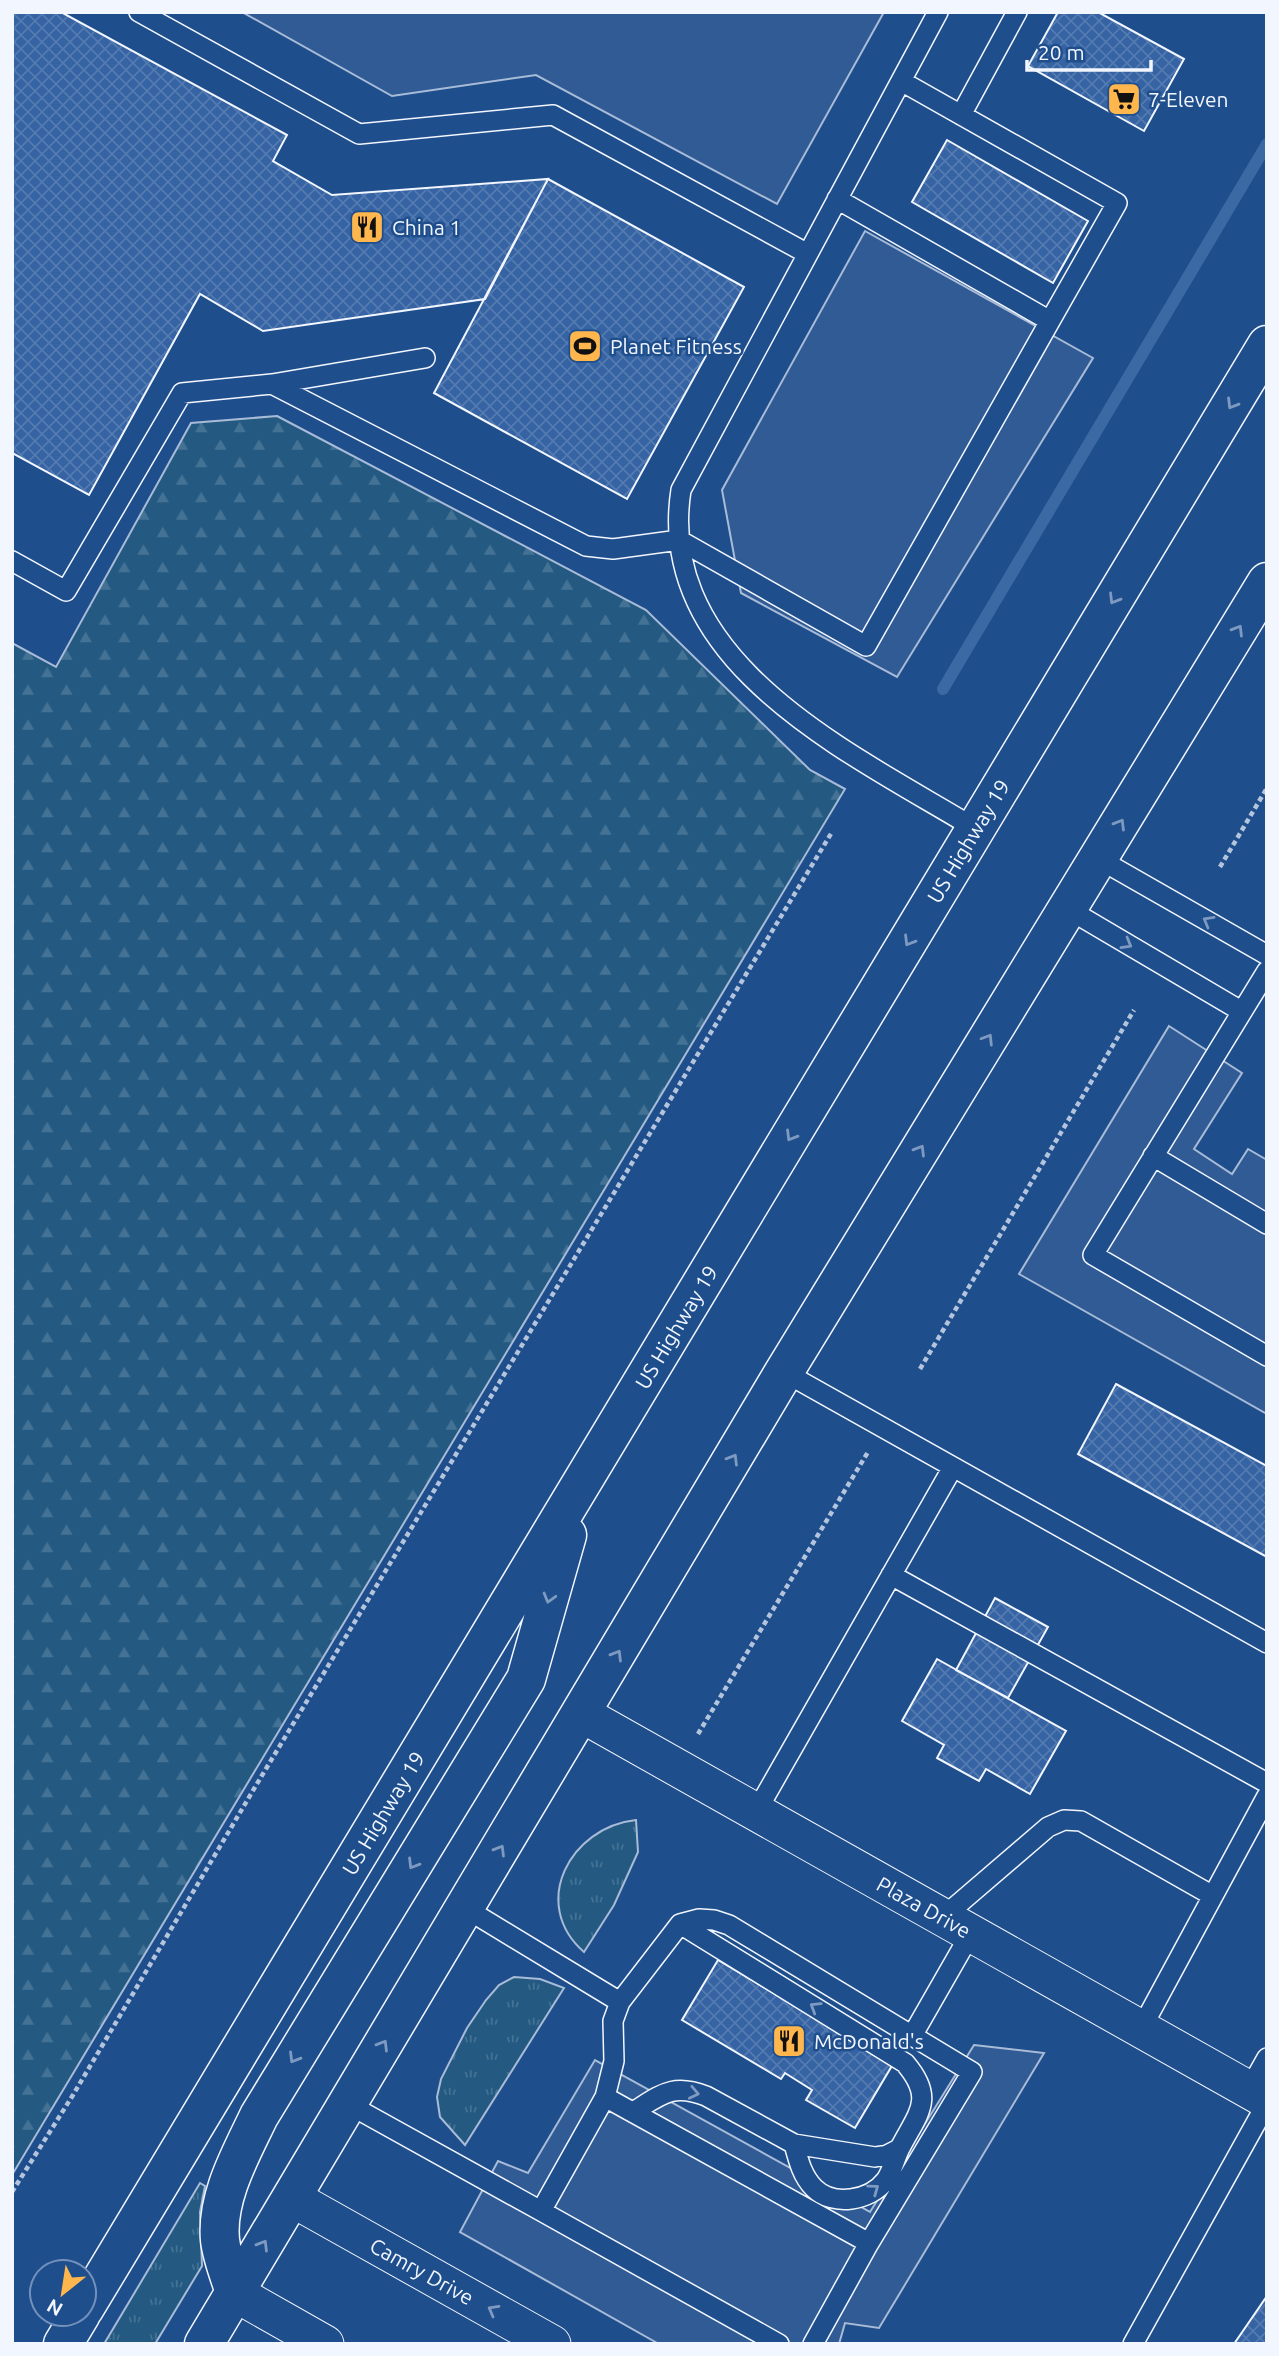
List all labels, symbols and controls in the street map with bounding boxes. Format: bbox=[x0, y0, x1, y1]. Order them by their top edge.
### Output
scale bar bbox=[1027, 28, 1151, 72]
text: 20 m bbox=[1038, 40, 1085, 64]
supermarket icon: 7-Eleven bbox=[1105, 80, 1143, 118]
place label: 7-Eleven bbox=[1148, 87, 1229, 111]
restaurant icon: China 1 bbox=[348, 208, 386, 246]
place label: China 1 bbox=[392, 215, 461, 239]
sports icon: Planet Fitness bbox=[566, 327, 604, 365]
place label: Planet Fitness bbox=[610, 334, 742, 358]
one-way arrow bbox=[1227, 396, 1240, 409]
one-way arrow bbox=[1110, 591, 1123, 604]
one-way arrow bbox=[1229, 624, 1242, 637]
street label: US Highway 19 bbox=[922, 775, 1014, 907]
one-way arrow bbox=[1111, 819, 1124, 832]
one-way arrow bbox=[1202, 916, 1215, 929]
one-way arrow bbox=[904, 933, 917, 946]
one-way arrow bbox=[1120, 936, 1132, 949]
one-way arrow bbox=[980, 1034, 993, 1047]
one-way arrow bbox=[787, 1128, 800, 1141]
one-way arrow bbox=[912, 1145, 925, 1158]
street label: US Highway 19 bbox=[630, 1261, 722, 1393]
one-way arrow bbox=[724, 1454, 737, 1467]
one-way arrow bbox=[543, 1592, 557, 1604]
one-way arrow bbox=[608, 1649, 621, 1662]
street label: US Highway 19 bbox=[337, 1747, 429, 1879]
one-way arrow bbox=[492, 1845, 505, 1858]
one-way arrow bbox=[408, 1857, 421, 1870]
street label: Plaza Drive bbox=[873, 1871, 975, 1943]
one-way arrow bbox=[809, 2003, 822, 2016]
restaurant icon: McDonald's bbox=[770, 2022, 808, 2060]
place label: McDonald's bbox=[814, 2029, 924, 2053]
one-way arrow bbox=[375, 2040, 388, 2053]
one-way arrow bbox=[289, 2051, 302, 2064]
one-way arrow bbox=[688, 2085, 700, 2099]
one-way arrow bbox=[866, 2185, 879, 2197]
street label: Camry Drive bbox=[366, 2233, 478, 2309]
one-way arrow bbox=[255, 2240, 268, 2253]
north arrow bbox=[28, 2258, 98, 2328]
text: N bbox=[43, 2295, 66, 2321]
one-way arrow bbox=[487, 2305, 500, 2318]

